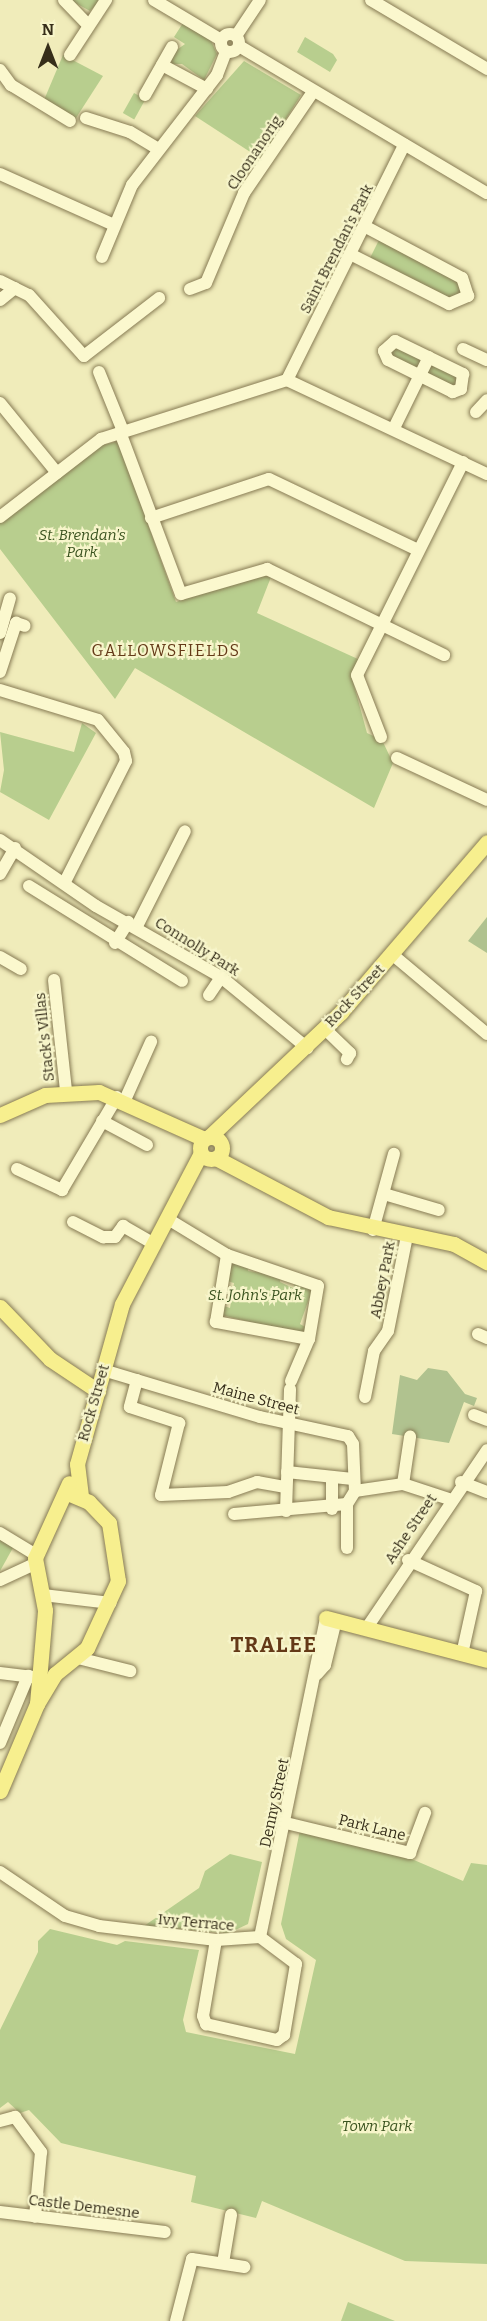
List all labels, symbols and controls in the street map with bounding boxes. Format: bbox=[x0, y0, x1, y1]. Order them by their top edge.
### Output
north arrow bbox=[18, 18, 78, 78]
text: N bbox=[42, 20, 54, 39]
street label: Cloonanorig bbox=[224, 112, 286, 194]
street label: Saint Brendan's Park bbox=[297, 181, 377, 317]
park label: St. Brendan's Park bbox=[38, 526, 126, 561]
district label: GALLOWSFIELDS bbox=[91, 641, 241, 661]
street label: Connolly Park bbox=[151, 914, 243, 980]
street label: Rock Street bbox=[321, 961, 389, 1031]
street label: Stack's Villas bbox=[31, 992, 59, 1082]
street label: Abbey Park bbox=[367, 1240, 399, 1320]
park label: St. John's Park bbox=[208, 1287, 302, 1305]
street label: Rock Street bbox=[74, 1362, 114, 1444]
street label: Maine Street bbox=[211, 1379, 301, 1419]
street label: Ashe Street bbox=[381, 1491, 441, 1567]
district label: TRALEE bbox=[230, 1632, 318, 1658]
street label: Denny Street bbox=[257, 1757, 293, 1849]
street label: Park Lane bbox=[337, 1811, 407, 1845]
street label: Ivy Terrace bbox=[157, 1911, 235, 1935]
park label: Town Park bbox=[342, 2118, 412, 2136]
street label: Castle Demesne bbox=[27, 2191, 141, 2223]

